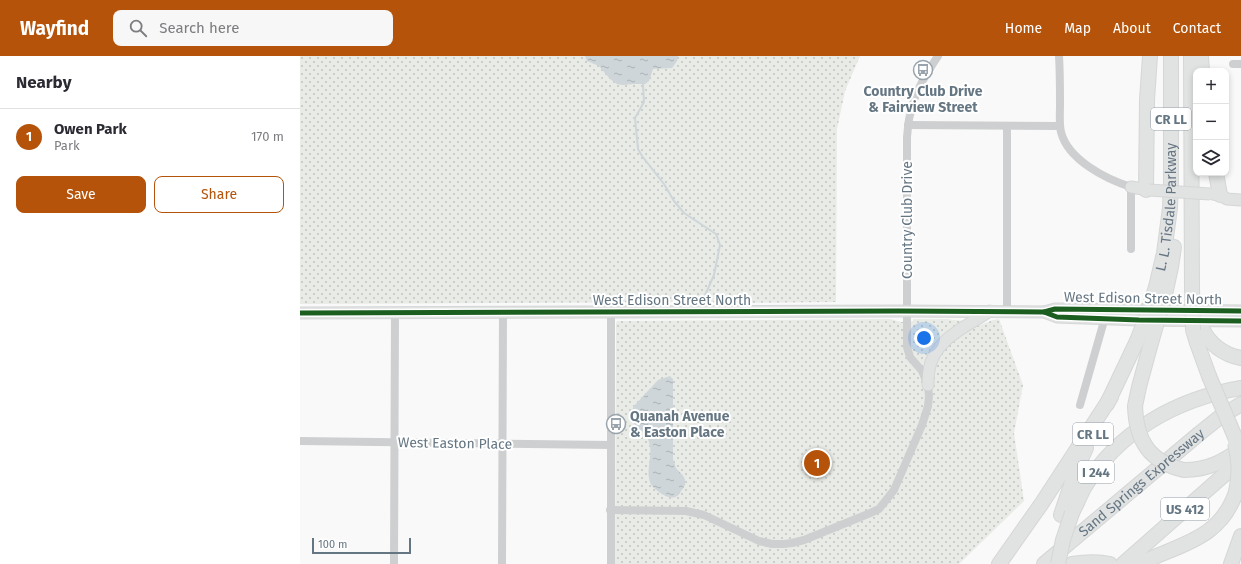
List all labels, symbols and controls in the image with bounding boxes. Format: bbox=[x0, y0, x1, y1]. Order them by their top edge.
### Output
search box bbox=[113, 10, 393, 46]
text: Wayfind bbox=[20, 17, 89, 40]
icon: search bbox=[127, 17, 149, 39]
text: Search here bbox=[159, 19, 239, 37]
text: Home bbox=[1005, 20, 1042, 37]
text: Map bbox=[1064, 20, 1091, 37]
text: About bbox=[1113, 20, 1151, 37]
text: Contact bbox=[1173, 20, 1221, 37]
bus stop icon: Country Club Drive & Fairview Street bbox=[912, 59, 934, 81]
map controls bbox=[1193, 68, 1229, 176]
button: + bbox=[1193, 68, 1229, 104]
text: Nearby bbox=[16, 72, 71, 93]
place label: Country Club Drive & Fairview Street bbox=[864, 83, 983, 116]
button: − bbox=[1193, 104, 1229, 140]
road number: CR LL bbox=[1151, 108, 1191, 130]
text: Owen Park bbox=[54, 120, 127, 138]
text: 1 bbox=[26, 129, 32, 144]
text: 170 m bbox=[251, 129, 284, 144]
text: Park bbox=[54, 138, 80, 153]
button: layers bbox=[1193, 140, 1229, 176]
street label: L. L. Tisdale Parkway bbox=[1152, 143, 1180, 273]
street label: Country Club Drive bbox=[899, 161, 916, 279]
button: Save bbox=[16, 176, 146, 213]
button: Share bbox=[154, 176, 284, 213]
street label: West Edison Street North bbox=[1064, 289, 1222, 308]
street label: West Edison Street North bbox=[593, 292, 751, 309]
your location bbox=[914, 328, 934, 348]
place label: Quanah Avenue & Easton Place bbox=[630, 408, 730, 441]
bus stop icon: Quanah Avenue & Easton Place bbox=[605, 413, 627, 435]
road number: CR LL bbox=[1073, 423, 1113, 445]
street label: Sand Springs Expressway bbox=[1075, 425, 1208, 540]
street label: West Easton Place bbox=[398, 434, 512, 453]
pin: 1 bbox=[804, 448, 830, 478]
road number: I 244 bbox=[1078, 461, 1114, 483]
road number: US 412 bbox=[1161, 498, 1209, 520]
scale bar bbox=[312, 536, 411, 555]
text: 100 m bbox=[318, 538, 347, 551]

